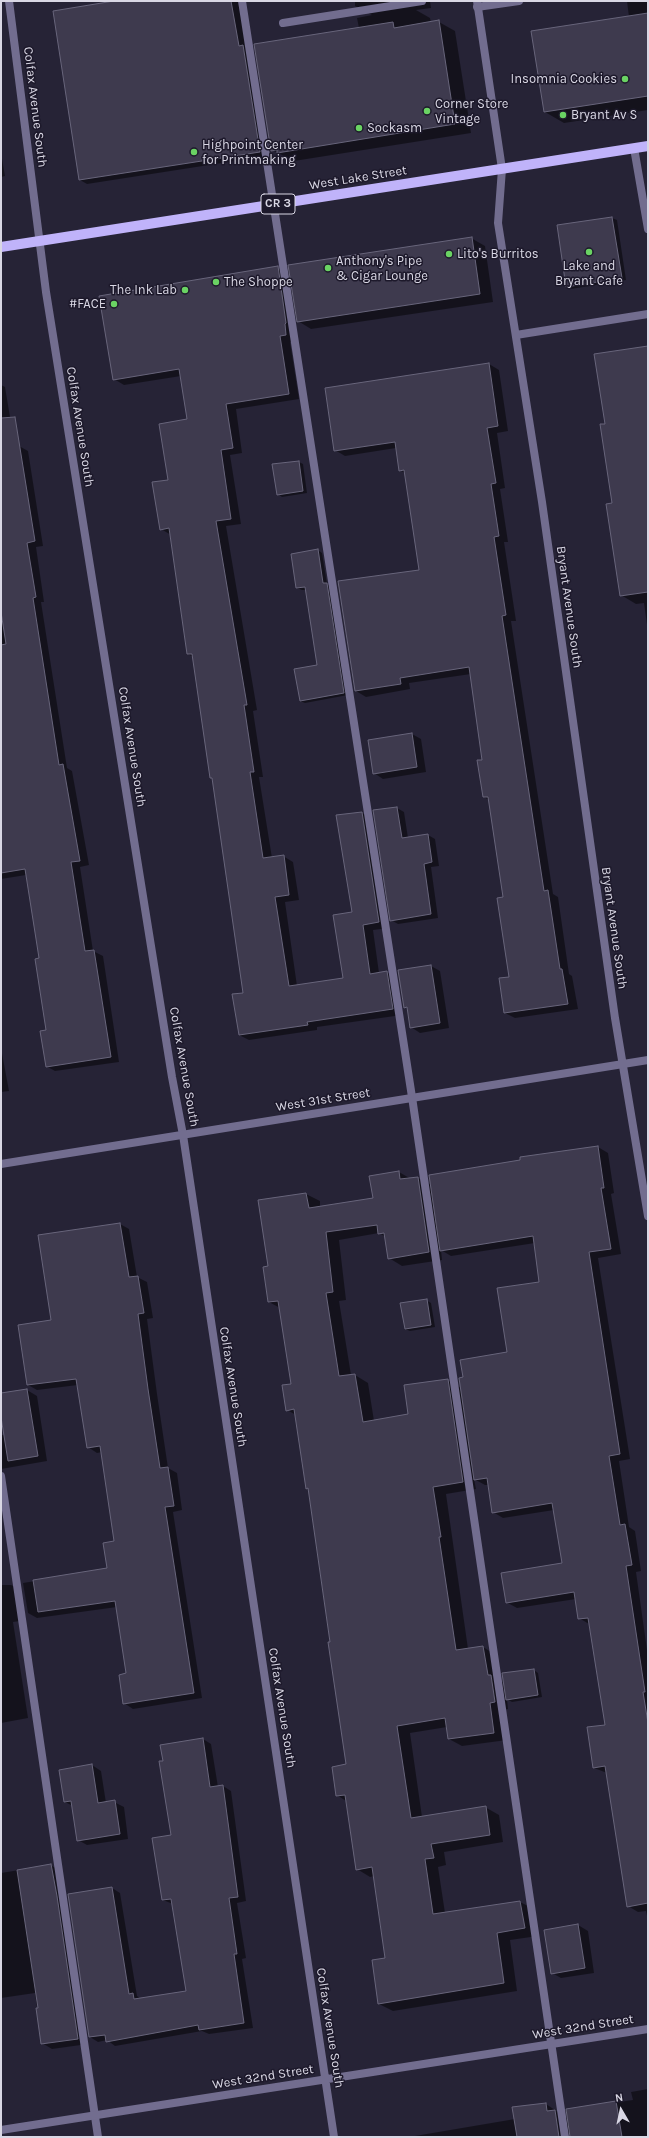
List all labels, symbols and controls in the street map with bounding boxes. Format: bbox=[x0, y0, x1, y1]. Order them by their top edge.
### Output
street label: Colfax Avenue South bbox=[20, 46, 50, 168]
place label: Insomnia Cookies bbox=[511, 71, 617, 87]
marker: Insomnia Cookies bbox=[620, 74, 630, 84]
place label: Corner Store Vintage bbox=[435, 96, 508, 127]
marker: Corner Store Vintage bbox=[422, 106, 432, 116]
place label: Bryant Av S bbox=[571, 107, 637, 123]
marker: Bryant Av S bbox=[558, 110, 568, 120]
place label: Sockasm bbox=[367, 120, 422, 136]
marker: Sockasm bbox=[354, 123, 364, 133]
place label: Highpoint Center for Printmaking bbox=[202, 137, 303, 168]
marker: Highpoint Center for Printmaking bbox=[189, 147, 199, 157]
street label: West Lake Street bbox=[308, 163, 408, 193]
road number: CR 3 bbox=[261, 194, 295, 214]
place label: Lito's Burritos bbox=[457, 246, 539, 262]
marker: Lake and Bryant Cafe bbox=[584, 247, 594, 257]
marker: Lito's Burritos bbox=[444, 249, 454, 259]
place label: Anthony's Pipe & Cigar Lounge bbox=[336, 253, 428, 284]
place label: Lake and Bryant Cafe bbox=[555, 258, 623, 289]
marker: Anthony's Pipe & Cigar Lounge bbox=[323, 263, 333, 273]
place label: The Shoppe bbox=[224, 274, 293, 290]
marker: The Shoppe bbox=[211, 277, 221, 287]
place label: The Ink Lab bbox=[110, 282, 177, 298]
marker: The Ink Lab bbox=[180, 285, 190, 295]
place label: #FACE bbox=[69, 296, 106, 312]
marker: #FACE bbox=[109, 299, 119, 309]
street label: Colfax Avenue South bbox=[63, 366, 97, 488]
street label: Bryant Avenue South bbox=[553, 545, 585, 669]
street label: Colfax Avenue South bbox=[115, 686, 149, 808]
street label: Bryant Avenue South bbox=[598, 866, 630, 990]
street label: Colfax Avenue South bbox=[166, 1006, 202, 1128]
street label: West 31st Street bbox=[275, 1085, 371, 1115]
street label: Colfax Avenue South bbox=[216, 1326, 250, 1448]
street label: Colfax Avenue South bbox=[265, 1647, 299, 1769]
street label: Colfax Avenue South bbox=[313, 1967, 347, 2089]
street label: West 32nd Street bbox=[531, 2011, 635, 2043]
street label: West 32nd Street bbox=[211, 2061, 315, 2093]
north arrow bbox=[601, 2090, 641, 2130]
text: N bbox=[614, 2091, 624, 2105]

